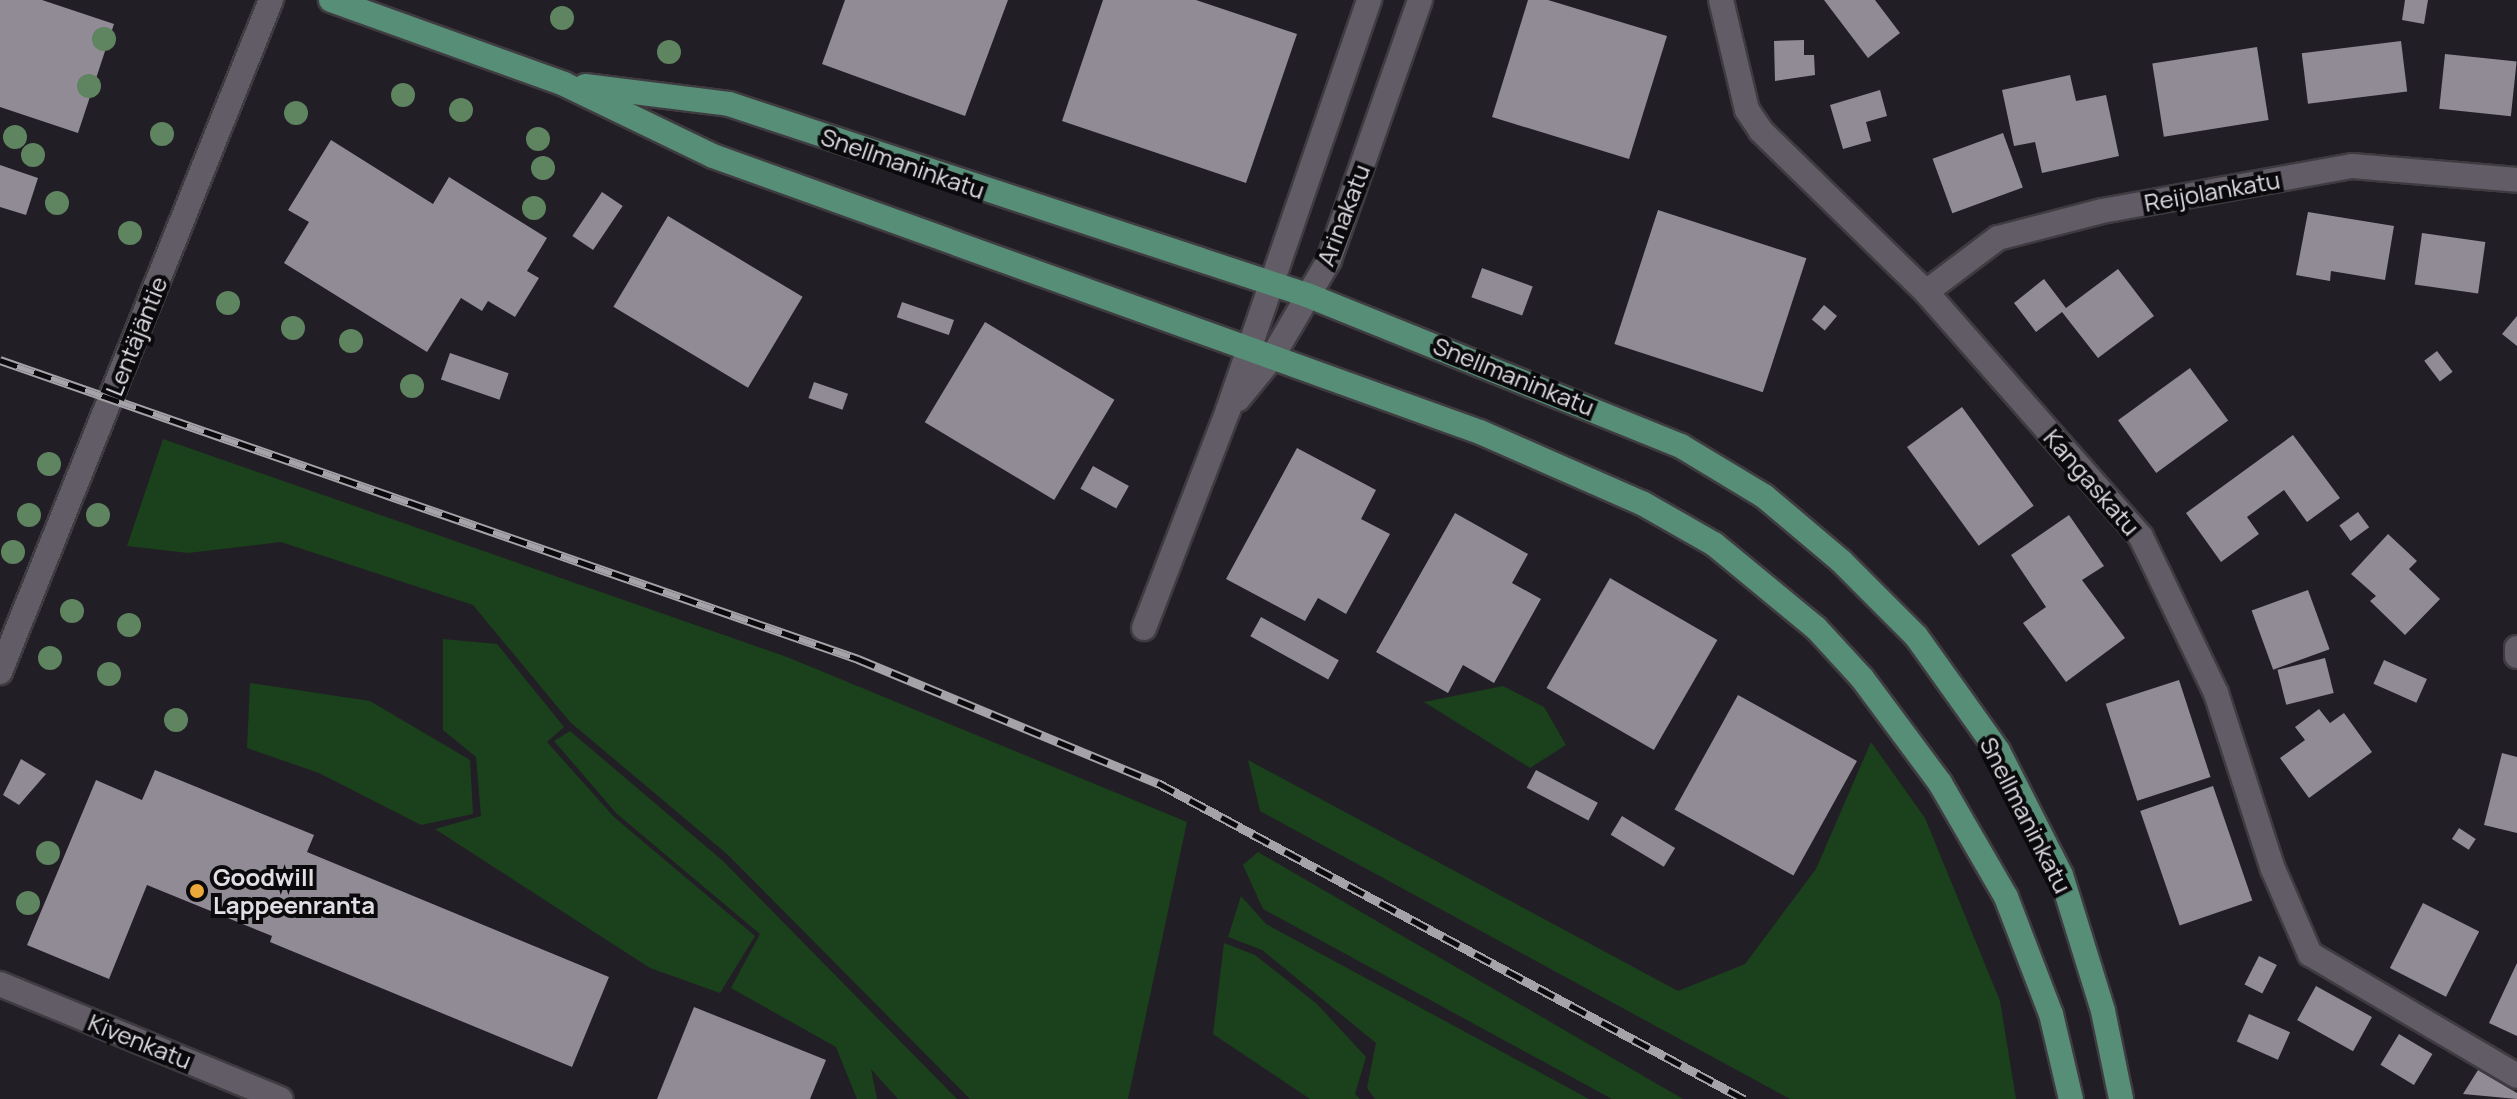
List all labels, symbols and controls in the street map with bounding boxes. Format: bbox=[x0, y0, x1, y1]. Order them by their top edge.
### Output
street label: Snellmaninkatu bbox=[817, 122, 989, 204]
street label: Arinakatu bbox=[1311, 160, 1375, 270]
street label: Reijolankatu bbox=[2142, 165, 2282, 217]
street label: Lentäjäntie bbox=[99, 272, 173, 400]
street label: Snellmaninkatu bbox=[1429, 331, 1599, 421]
street label: Kangaskatu bbox=[2038, 423, 2146, 541]
street label: Snellmaninkatu bbox=[1974, 732, 2078, 898]
place label: Goodwill Lappeenranta bbox=[213, 863, 375, 919]
marker: Goodwill Lappeenranta bbox=[188, 882, 206, 900]
street label: Kivenkatu bbox=[84, 1007, 196, 1075]

